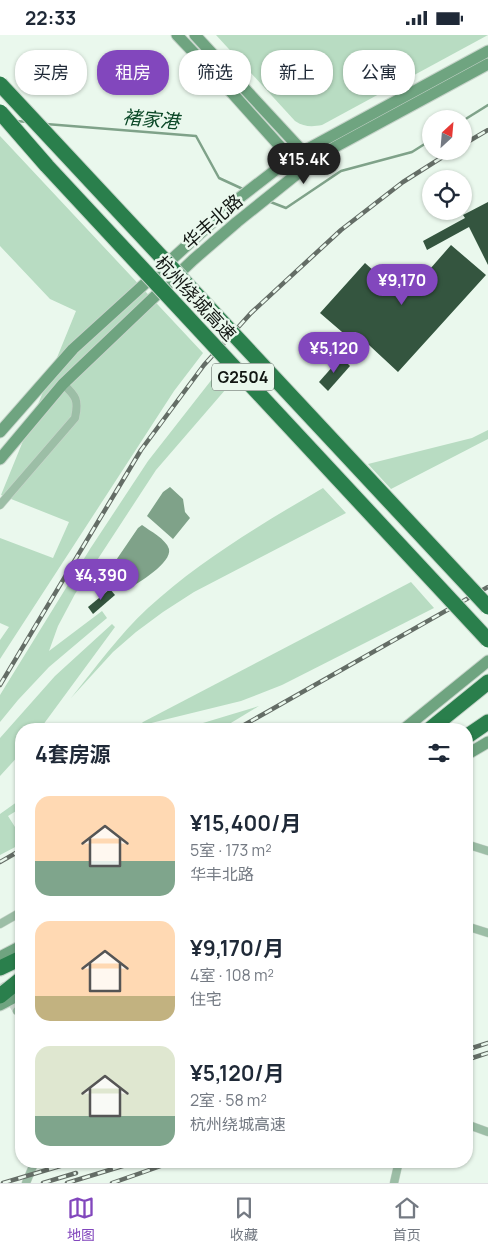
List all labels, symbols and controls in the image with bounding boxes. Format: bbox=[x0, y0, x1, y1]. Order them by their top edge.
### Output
text: 22:33 bbox=[25, 5, 76, 31]
chip: 买房 bbox=[15, 50, 87, 95]
chip: 租房 bbox=[97, 50, 169, 95]
chip: 筛选 bbox=[179, 50, 251, 95]
chip: 新上 bbox=[261, 50, 333, 95]
chip: 公寓 bbox=[343, 50, 415, 95]
water label: 褚家港 bbox=[121, 104, 184, 135]
north arrow bbox=[422, 110, 472, 160]
map controls bbox=[422, 110, 472, 220]
pin: ¥15.4K bbox=[263, 143, 345, 185]
text: ¥15.4K bbox=[278, 148, 330, 170]
button: locate bbox=[422, 170, 472, 220]
street label: 华丰北路 bbox=[177, 188, 247, 254]
street label: 杭州绕城高速 bbox=[150, 250, 242, 346]
pin: ¥9,170 bbox=[361, 263, 443, 306]
text: ¥9,170 bbox=[378, 269, 426, 291]
pin: ¥5,120 bbox=[293, 331, 375, 374]
text: ¥5,120 bbox=[309, 337, 359, 359]
road number: G2504 bbox=[212, 363, 274, 391]
pin: ¥4,390 bbox=[60, 559, 142, 601]
text: ¥4,390 bbox=[75, 564, 127, 586]
icon: filters bbox=[425, 739, 453, 767]
text: 4套房源 bbox=[35, 740, 111, 768]
text: ¥15,400/月 bbox=[190, 809, 301, 837]
icon: home bbox=[75, 816, 135, 876]
text: 5室 · 173 m² bbox=[190, 839, 272, 861]
text: 华丰北路 bbox=[190, 863, 254, 885]
text: ¥9,170/月 bbox=[190, 934, 284, 962]
icon: home bbox=[75, 941, 135, 1001]
text: 4室 · 108 m² bbox=[190, 964, 274, 986]
text: 住宅 bbox=[190, 988, 222, 1010]
text: ¥5,120/月 bbox=[190, 1059, 285, 1087]
icon: home bbox=[75, 1066, 135, 1126]
text: 2室 · 58 m² bbox=[190, 1089, 267, 1111]
text: 杭州绕城高速 bbox=[190, 1113, 286, 1135]
tab: 地图 bbox=[67, 1194, 95, 1244]
tab: 收藏 bbox=[230, 1194, 258, 1244]
tab: 首页 bbox=[393, 1194, 421, 1244]

